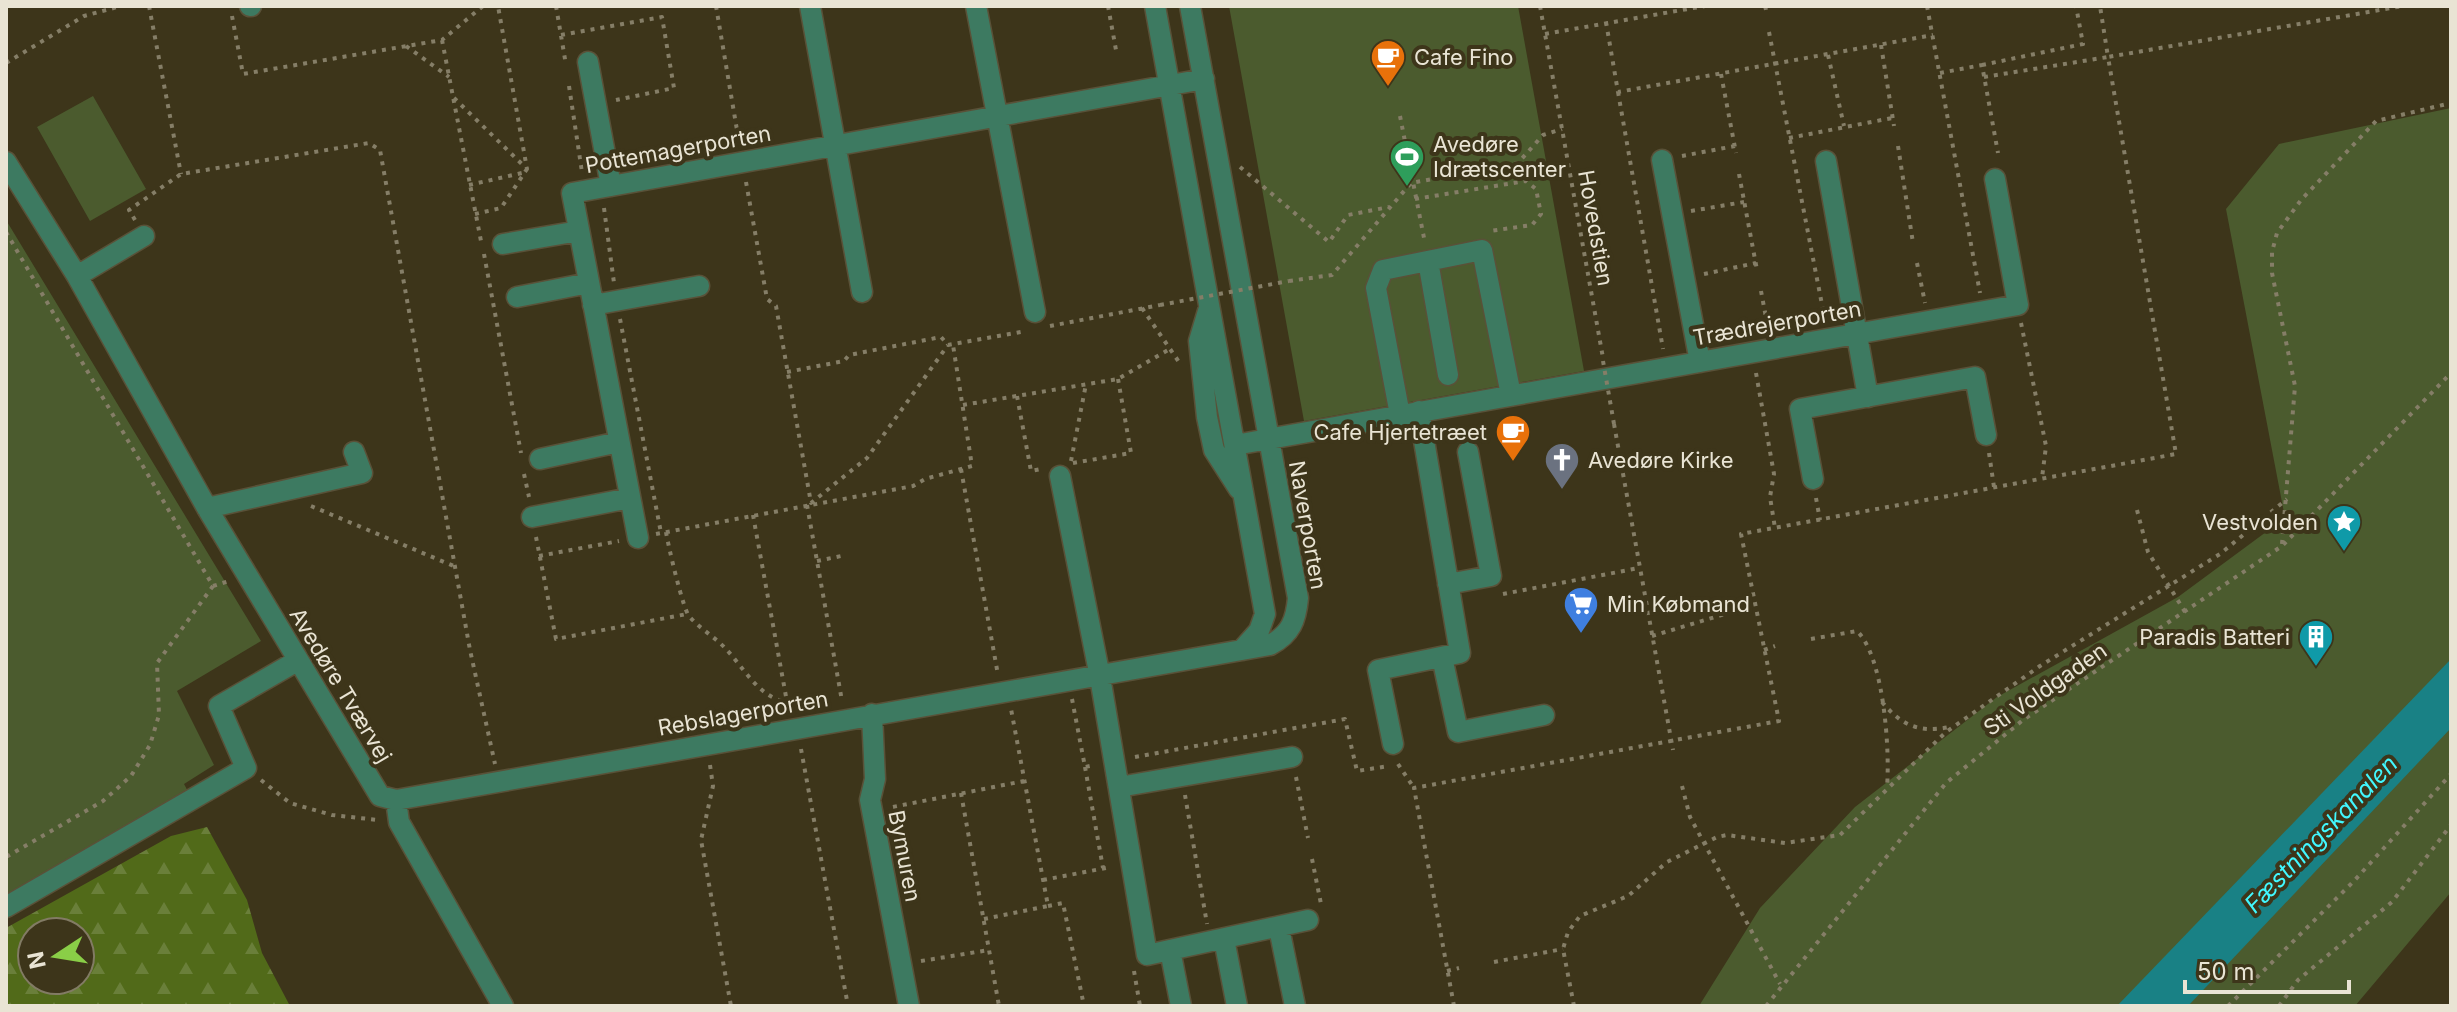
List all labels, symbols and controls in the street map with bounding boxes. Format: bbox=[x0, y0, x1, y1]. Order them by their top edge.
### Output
cafe icon: Cafe Fino bbox=[1369, 38, 1407, 88]
place label: Cafe Fino bbox=[1414, 44, 1513, 70]
street label: Pottemagerporten bbox=[583, 120, 773, 178]
place label: Avedøre Idrætscenter bbox=[1433, 131, 1566, 182]
sports icon: Avedøre Idrætscenter bbox=[1388, 138, 1426, 188]
street label: Hovedstien bbox=[1573, 168, 1619, 288]
street label: Trædrejerporten bbox=[1691, 295, 1863, 351]
cafe icon: Cafe Hjertetræet bbox=[1494, 413, 1532, 463]
place label: Cafe Hjertetræet bbox=[1313, 419, 1487, 445]
church icon: Avedøre Kirke bbox=[1543, 441, 1581, 491]
place label: Avedøre Kirke bbox=[1588, 447, 1734, 473]
street label: Naverporten bbox=[1284, 459, 1332, 591]
place icon: Vestvolden bbox=[2325, 503, 2363, 553]
place label: Vestvolden bbox=[2202, 509, 2318, 535]
supermarket icon: Min Købmand bbox=[1562, 585, 1600, 635]
place label: Min Købmand bbox=[1607, 591, 1750, 617]
street label: Avedøre Tværvej bbox=[285, 603, 397, 767]
building icon: Paradis Batteri bbox=[2297, 618, 2335, 668]
place label: Paradis Batteri bbox=[2139, 624, 2290, 650]
street label: Sti Voldgaden bbox=[1979, 637, 2111, 741]
street label: Rebslagerporten bbox=[656, 685, 830, 741]
water label: Fæstningskanalen bbox=[2238, 749, 2404, 919]
street label: Bymuren bbox=[883, 808, 927, 904]
north arrow bbox=[16, 916, 96, 996]
scale bar bbox=[2185, 944, 2349, 994]
text: N bbox=[22, 949, 51, 971]
text: 50 m bbox=[2197, 957, 2255, 986]

